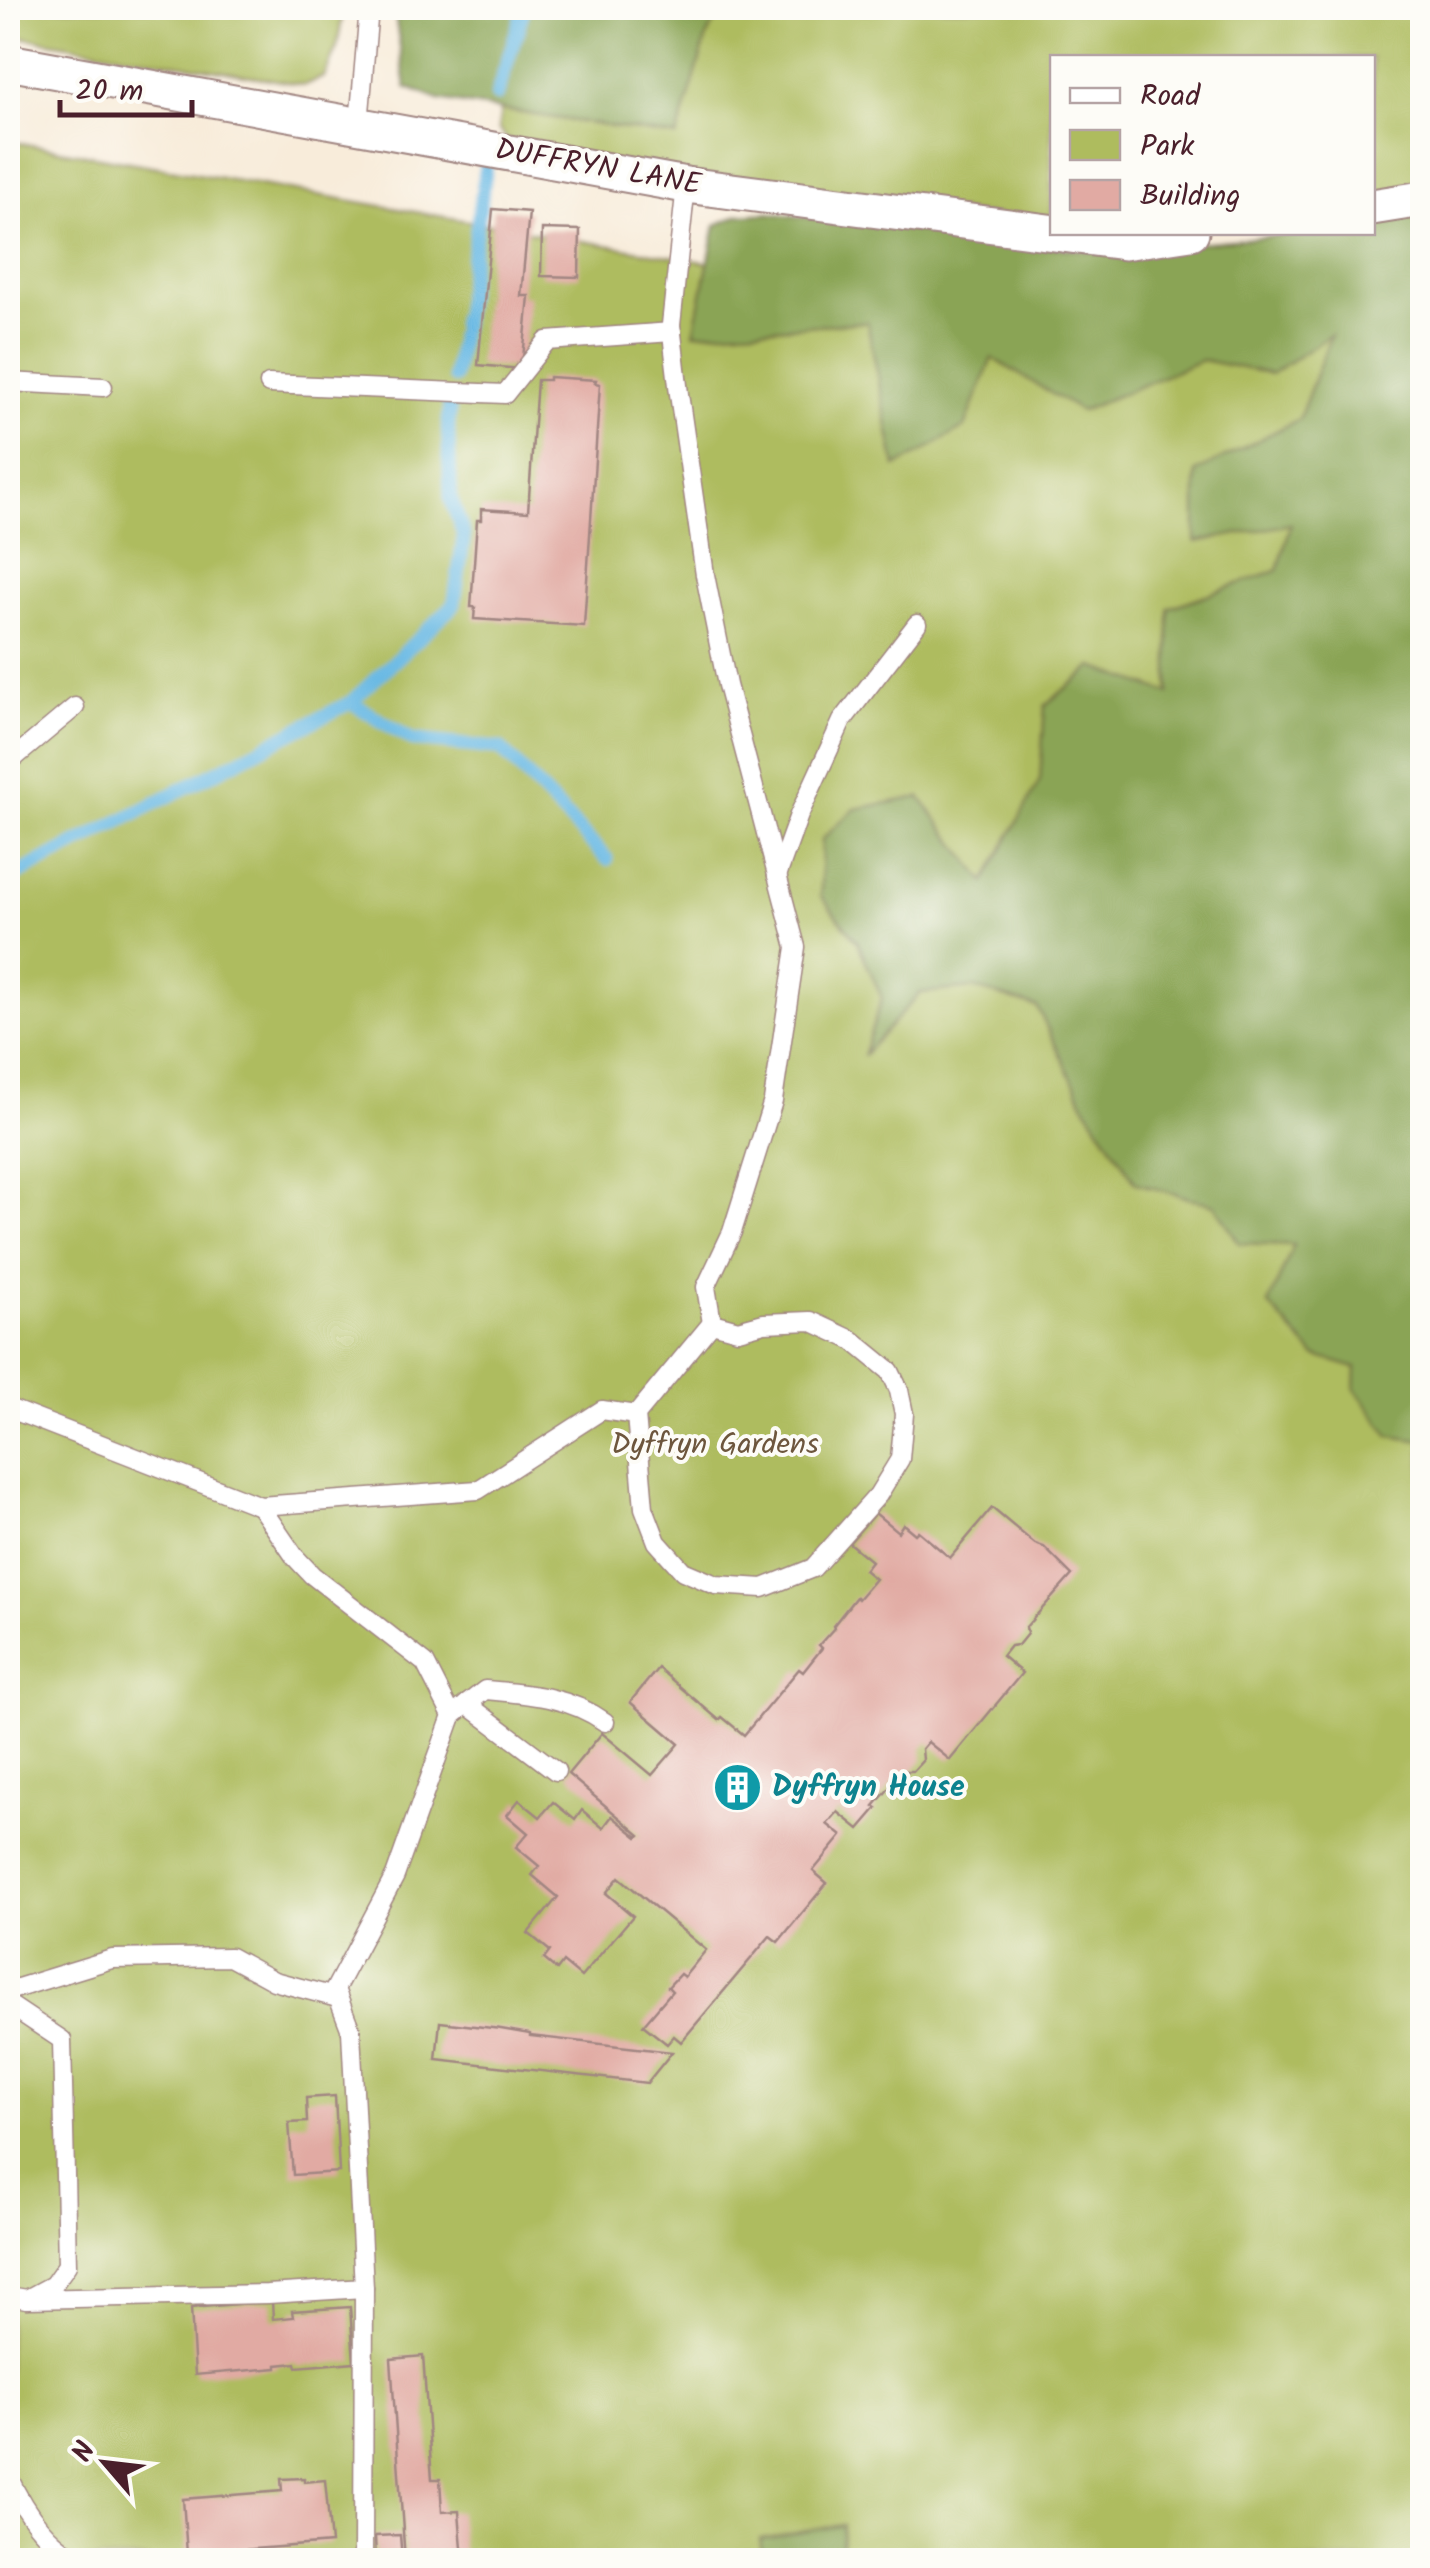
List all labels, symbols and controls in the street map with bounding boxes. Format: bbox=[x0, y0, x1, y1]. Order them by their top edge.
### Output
scale bar bbox=[60, 55, 192, 117]
legend bbox=[1050, 55, 1375, 235]
text: 20 m bbox=[75, 68, 143, 116]
text: Road bbox=[1140, 73, 1201, 121]
text: Park bbox=[1140, 123, 1195, 171]
street label: DUFFRYN LANE bbox=[491, 126, 706, 210]
text: Building bbox=[1140, 173, 1240, 221]
park label: Dyffryn Gardens bbox=[611, 1421, 819, 1469]
building icon: Dyffryn House bbox=[711, 1762, 763, 1814]
place label: Dyffryn House bbox=[772, 1764, 965, 1812]
north arrow bbox=[55, 2413, 155, 2513]
text: N bbox=[61, 2434, 109, 2471]

